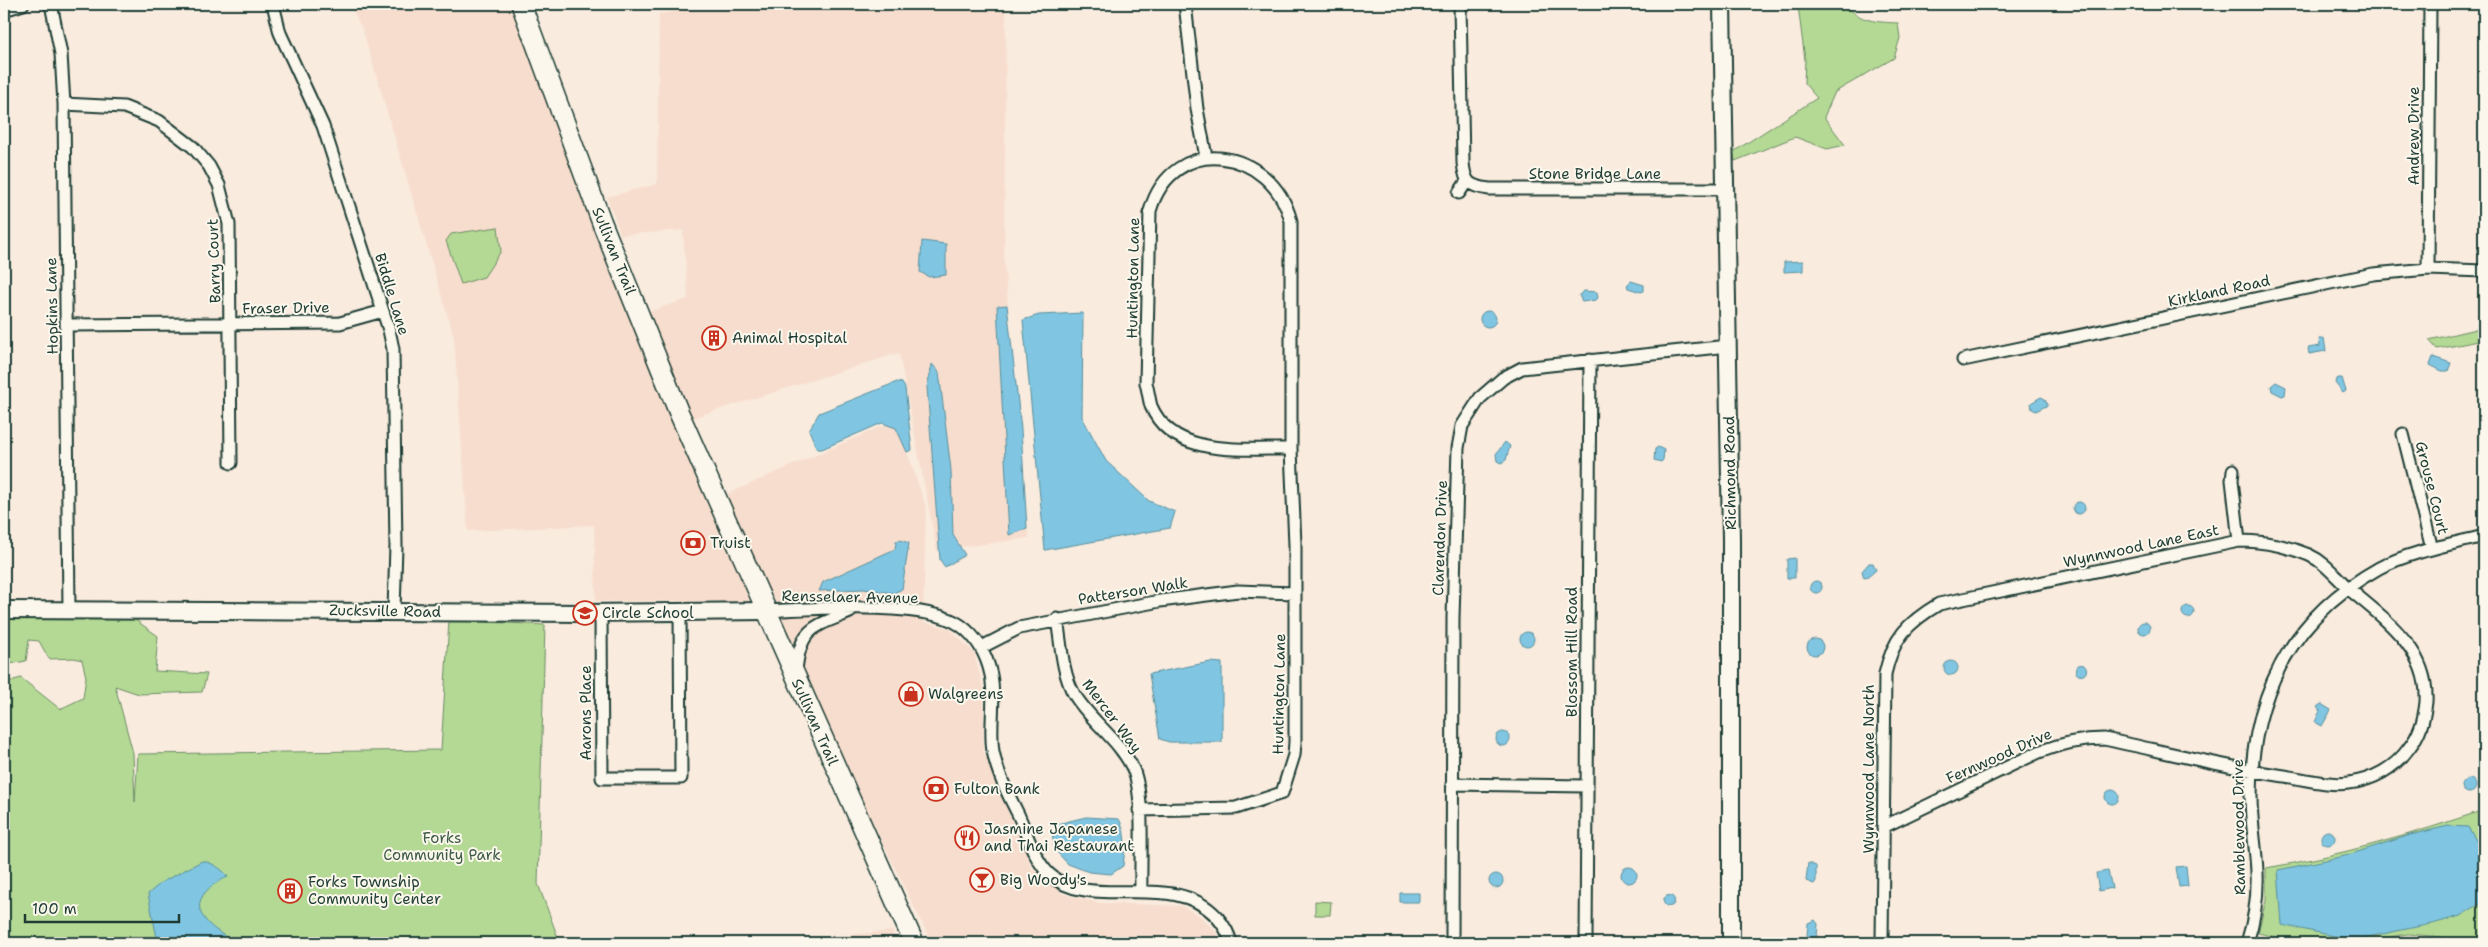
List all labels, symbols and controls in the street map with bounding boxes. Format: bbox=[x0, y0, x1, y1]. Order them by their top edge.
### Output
street label: Andrew Drive bbox=[2404, 87, 2424, 185]
street label: Stone Bridge Lane bbox=[1529, 164, 1661, 184]
street label: Sullivan Trail bbox=[587, 204, 641, 298]
street label: Huntington Lane bbox=[1122, 217, 1144, 339]
street label: Barry Court bbox=[203, 218, 225, 304]
street label: Biddle Lane bbox=[370, 251, 414, 337]
street label: Hopkins Lane bbox=[41, 257, 63, 355]
street label: Kirkland Road bbox=[2166, 270, 2272, 312]
street label: Fraser Drive bbox=[242, 297, 330, 319]
building icon: Animal Hospital bbox=[701, 325, 727, 351]
place label: Animal Hospital bbox=[732, 328, 847, 348]
street label: Richmond Road bbox=[1719, 415, 1741, 530]
street label: Grouse Court bbox=[2411, 439, 2453, 537]
street label: Clarendon Drive bbox=[1428, 480, 1452, 596]
street label: Wynnwood Lane East bbox=[2061, 520, 2221, 572]
bank icon: Truist bbox=[680, 530, 706, 556]
place label: Truist bbox=[710, 533, 751, 553]
street label: Patterson Walk bbox=[1077, 572, 1189, 610]
street label: Rensselaer Avenue bbox=[781, 586, 919, 608]
street label: Blossom Hill Road bbox=[1562, 586, 1582, 717]
street label: Zucksville Road bbox=[329, 600, 442, 622]
school or university icon: Circle School bbox=[572, 600, 598, 626]
place label: Circle School bbox=[602, 603, 694, 623]
street label: Huntington Lane bbox=[1268, 633, 1290, 755]
street label: Aarons Place bbox=[576, 665, 596, 761]
street label: Sullivan Trail bbox=[787, 675, 843, 769]
street label: Mercer Way bbox=[1078, 675, 1146, 757]
shop icon: Walgreens bbox=[898, 681, 924, 707]
place label: Walgreens bbox=[928, 684, 1004, 704]
street label: Wynnwood Lane North bbox=[1859, 684, 1879, 854]
street label: Fernwood Drive bbox=[1943, 724, 2055, 788]
street label: Ramblewood Drive bbox=[2228, 759, 2250, 895]
bank icon: Fulton Bank bbox=[923, 776, 949, 802]
place label: Fulton Bank bbox=[954, 779, 1040, 799]
place label: Jasmine Japanese and Thai Restaurant bbox=[984, 819, 1134, 856]
restaurant icon: Jasmine Japanese and Thai Restaurant bbox=[954, 825, 980, 851]
park label: Forks Community Park bbox=[383, 828, 501, 865]
bar icon: Big Woody's bbox=[969, 867, 995, 893]
place label: Big Woody's bbox=[1000, 870, 1087, 890]
place label: Forks Township Community Center bbox=[308, 872, 441, 909]
building icon: Forks Township Community Center bbox=[277, 878, 303, 904]
scale bar bbox=[25, 892, 179, 924]
text: 100 m bbox=[32, 899, 77, 919]

